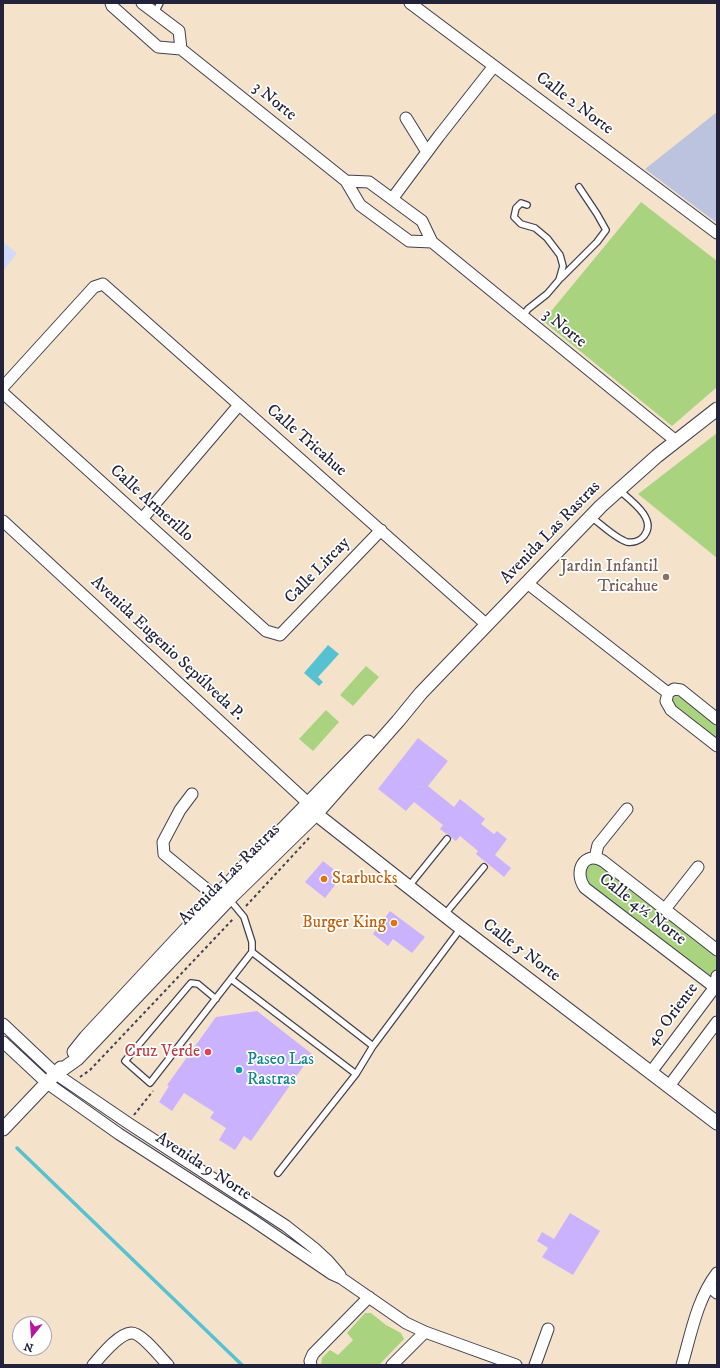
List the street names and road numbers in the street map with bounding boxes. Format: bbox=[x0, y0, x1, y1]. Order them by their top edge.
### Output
street label: Calle 2 Norte bbox=[531, 68, 617, 140]
street label: 3 Norte bbox=[248, 78, 300, 126]
street label: 3 Norte bbox=[538, 305, 590, 353]
street label: Calle Tricahue bbox=[262, 401, 350, 481]
street label: Calle Armerillo bbox=[105, 461, 197, 547]
street label: Avenida Las Rastras bbox=[497, 477, 605, 589]
street label: Calle Lircay bbox=[281, 533, 355, 609]
street label: Avenida Eugenio Sepúlveda P. bbox=[86, 572, 248, 726]
street label: Avenida Las Rastras bbox=[175, 820, 285, 930]
street label: Calle 4½ Norte bbox=[594, 870, 690, 950]
street label: Calle 5 Norte bbox=[478, 915, 564, 987]
street label: 40 Oriente bbox=[643, 979, 703, 1051]
street label: Avenida 9 Norte bbox=[151, 1128, 255, 1206]

